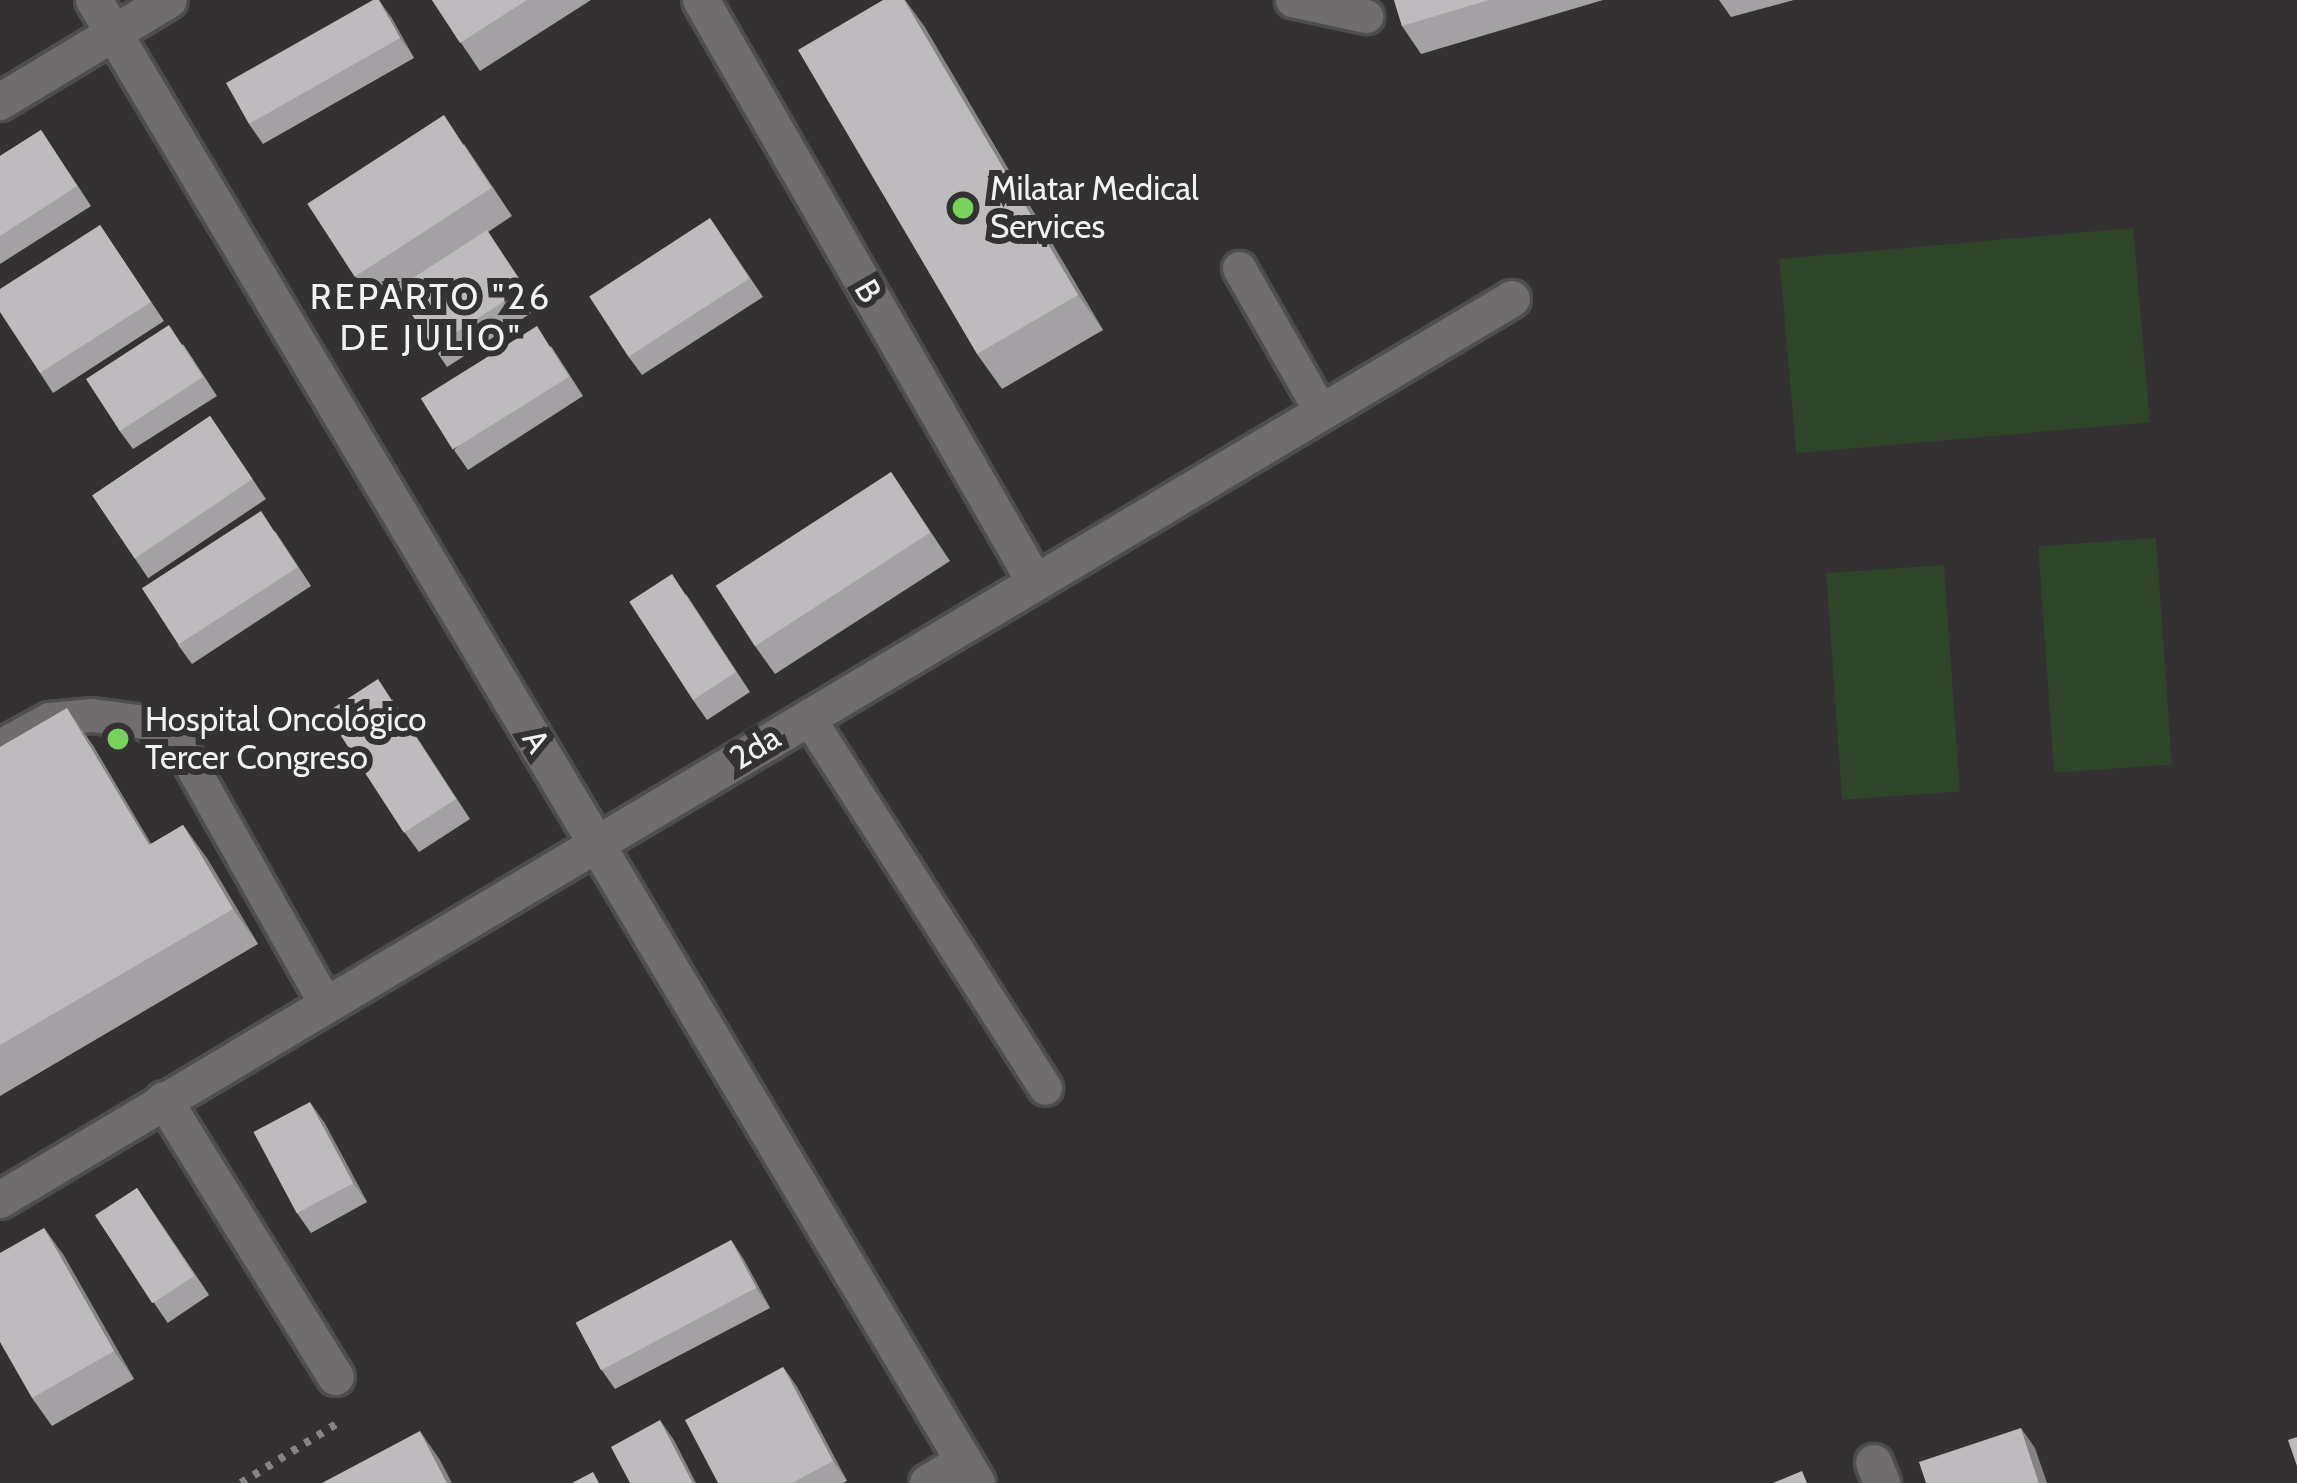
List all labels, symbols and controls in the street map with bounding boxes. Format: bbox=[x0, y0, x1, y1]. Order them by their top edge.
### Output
place label: Milatar Medical Services bbox=[990, 169, 1199, 247]
marker: Milatar Medical Services bbox=[947, 192, 979, 224]
street label: B bbox=[846, 273, 890, 309]
district label: REPARTO "26 DE JULIO" bbox=[310, 274, 552, 359]
place label: Hospital Oncológico Tercer Congreso bbox=[145, 700, 426, 778]
street label: 2da bbox=[723, 718, 787, 778]
street label: A bbox=[514, 722, 558, 760]
marker: Hospital Oncológico Tercer Congreso bbox=[102, 723, 134, 755]

